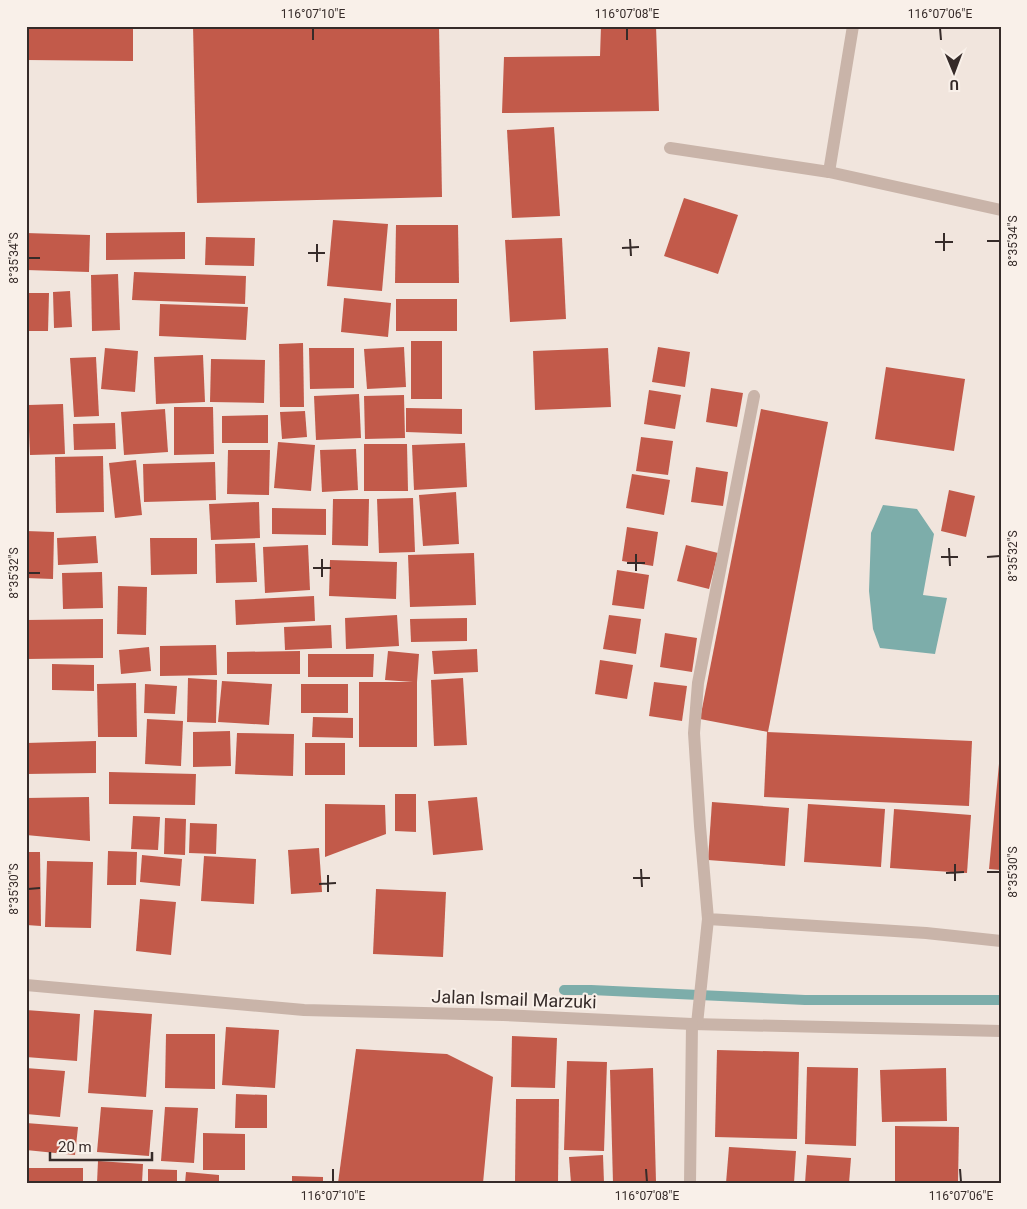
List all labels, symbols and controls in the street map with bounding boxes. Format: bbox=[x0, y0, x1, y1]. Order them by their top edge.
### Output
text: 116°07'10"E bbox=[281, 7, 345, 21]
text: 116°07'08"E bbox=[595, 7, 659, 21]
text: 116°07'06"E bbox=[908, 7, 972, 21]
north arrow bbox=[930, 48, 980, 98]
text: U bbox=[949, 77, 959, 93]
text: 8°35'34"S bbox=[1006, 215, 1020, 267]
text: 8°35'34"S bbox=[7, 232, 21, 284]
text: 8°35'32"S bbox=[1006, 530, 1020, 582]
text: 8°35'32"S bbox=[7, 547, 21, 599]
text: 8°35'30"S bbox=[1006, 846, 1020, 898]
text: 8°35'30"S bbox=[7, 863, 21, 915]
street label: Jalan Ismail Marzuki bbox=[431, 986, 597, 1012]
scale bar bbox=[50, 1129, 152, 1161]
text: 20 m bbox=[58, 1138, 92, 1156]
text: 116°07'10"E bbox=[301, 1189, 365, 1203]
text: 116°07'08"E bbox=[615, 1189, 679, 1203]
text: 116°07'06"E bbox=[929, 1189, 993, 1203]

